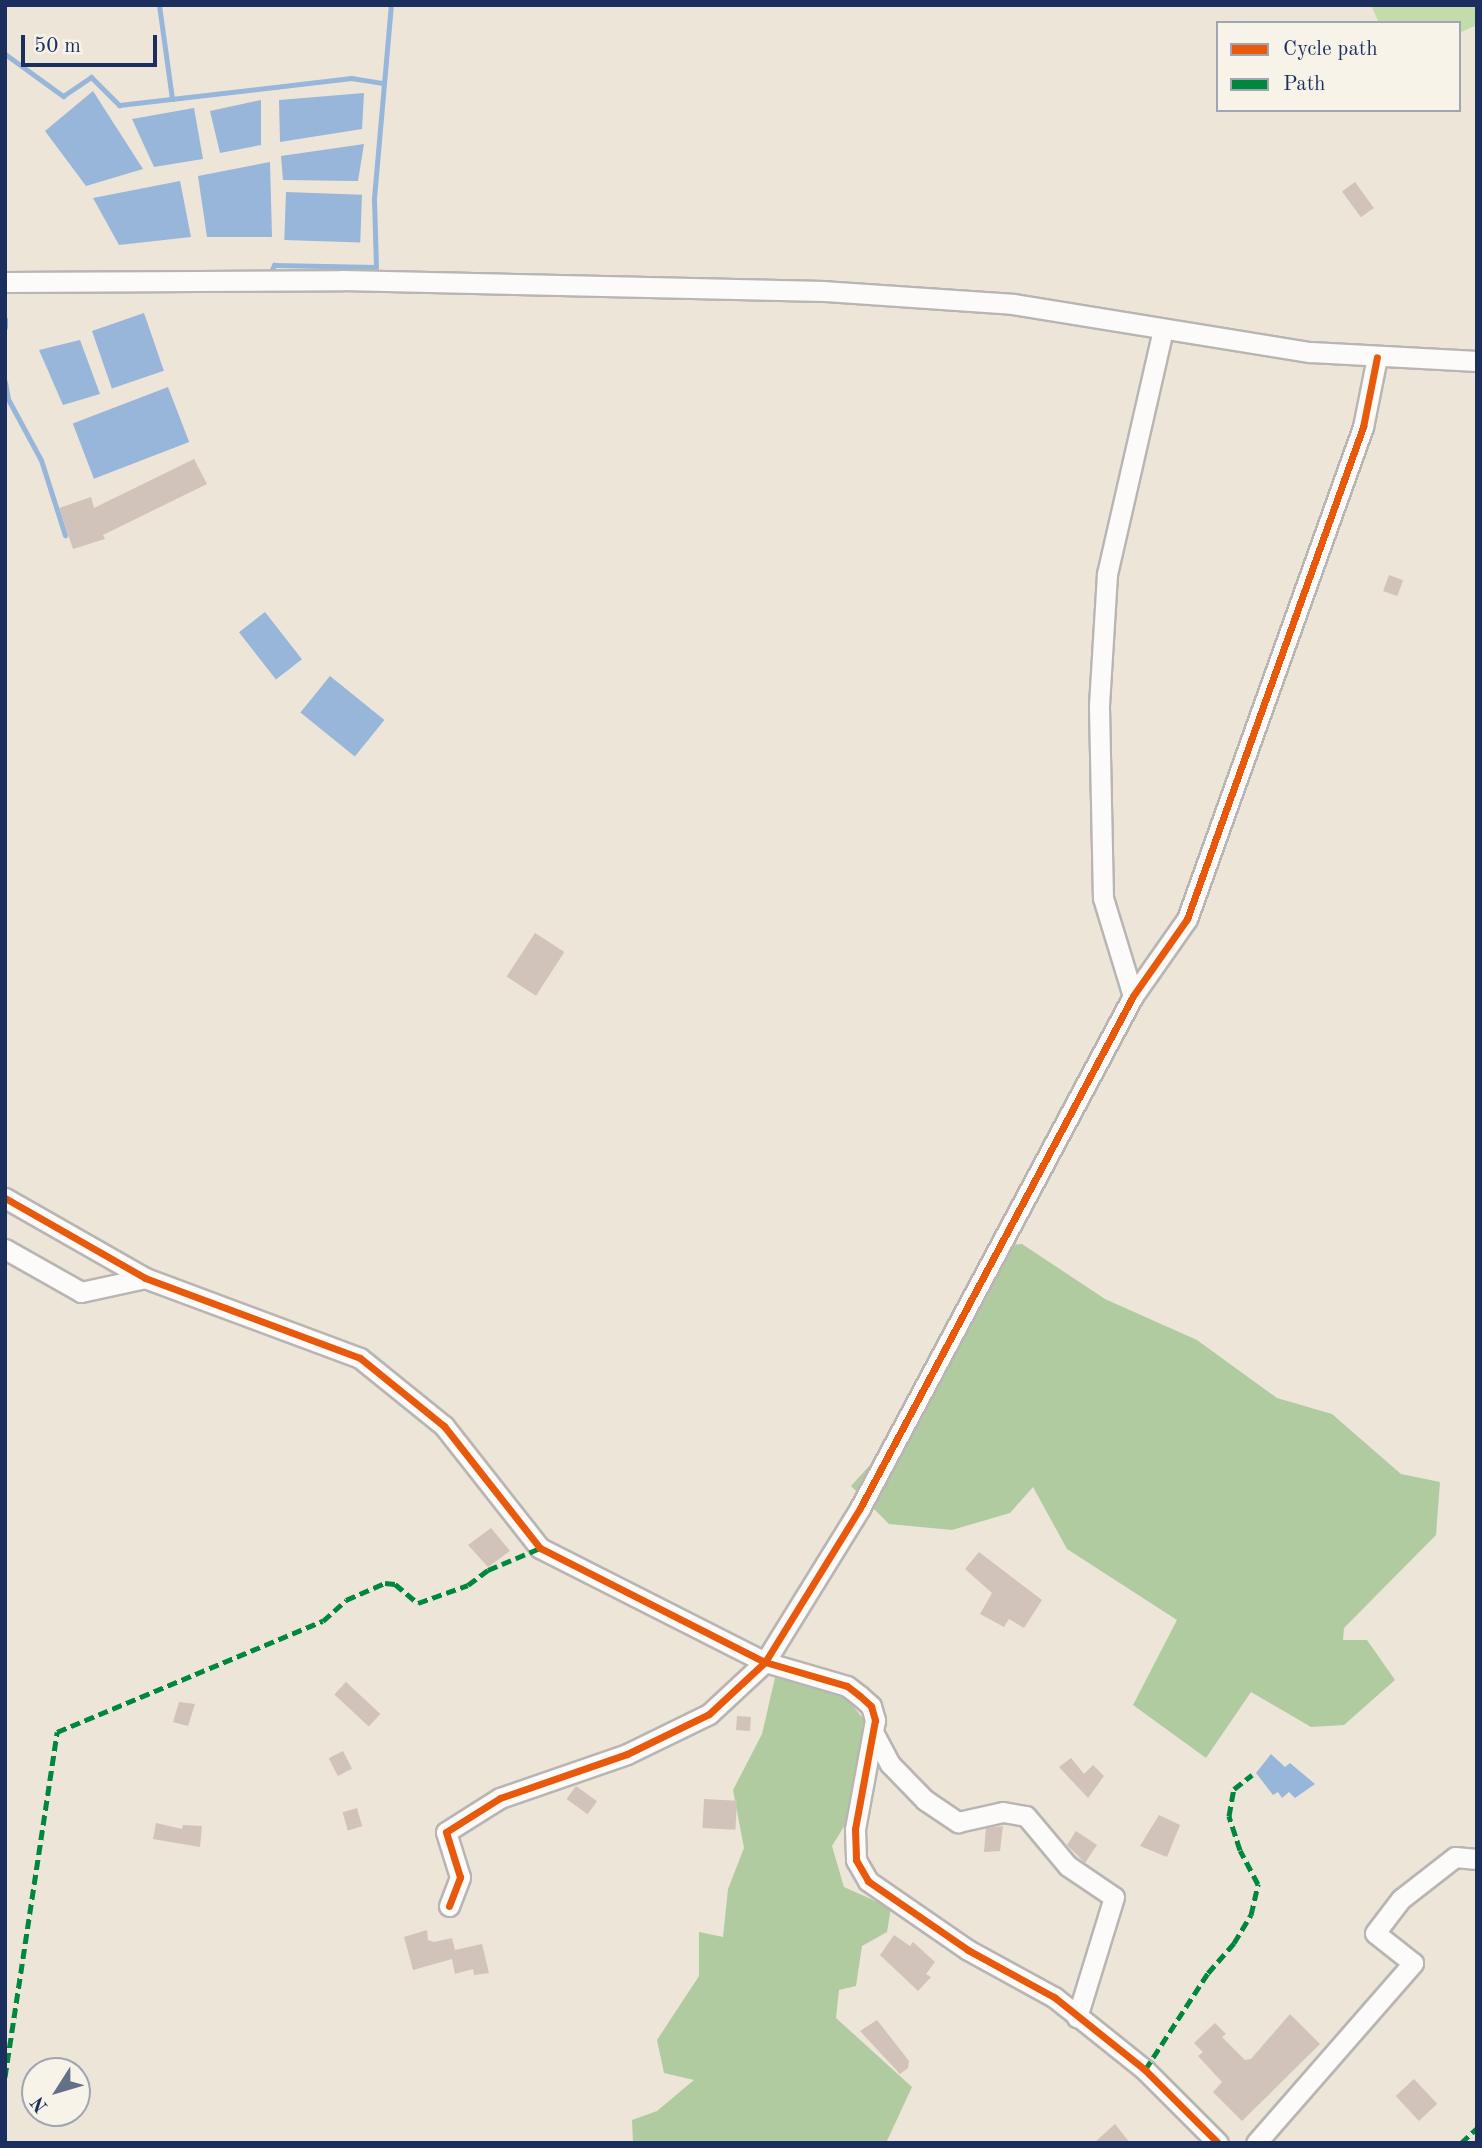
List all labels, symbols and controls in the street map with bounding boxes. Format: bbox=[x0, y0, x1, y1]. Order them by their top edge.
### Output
scale bar bbox=[24, 21, 161, 65]
legend bbox=[1216, 21, 1461, 112]
text: 50 m bbox=[34, 36, 81, 57]
text: Cycle path bbox=[1283, 39, 1378, 60]
text: Path bbox=[1283, 74, 1326, 95]
north arrow bbox=[21, 2057, 91, 2127]
text: N bbox=[28, 2092, 52, 2115]

